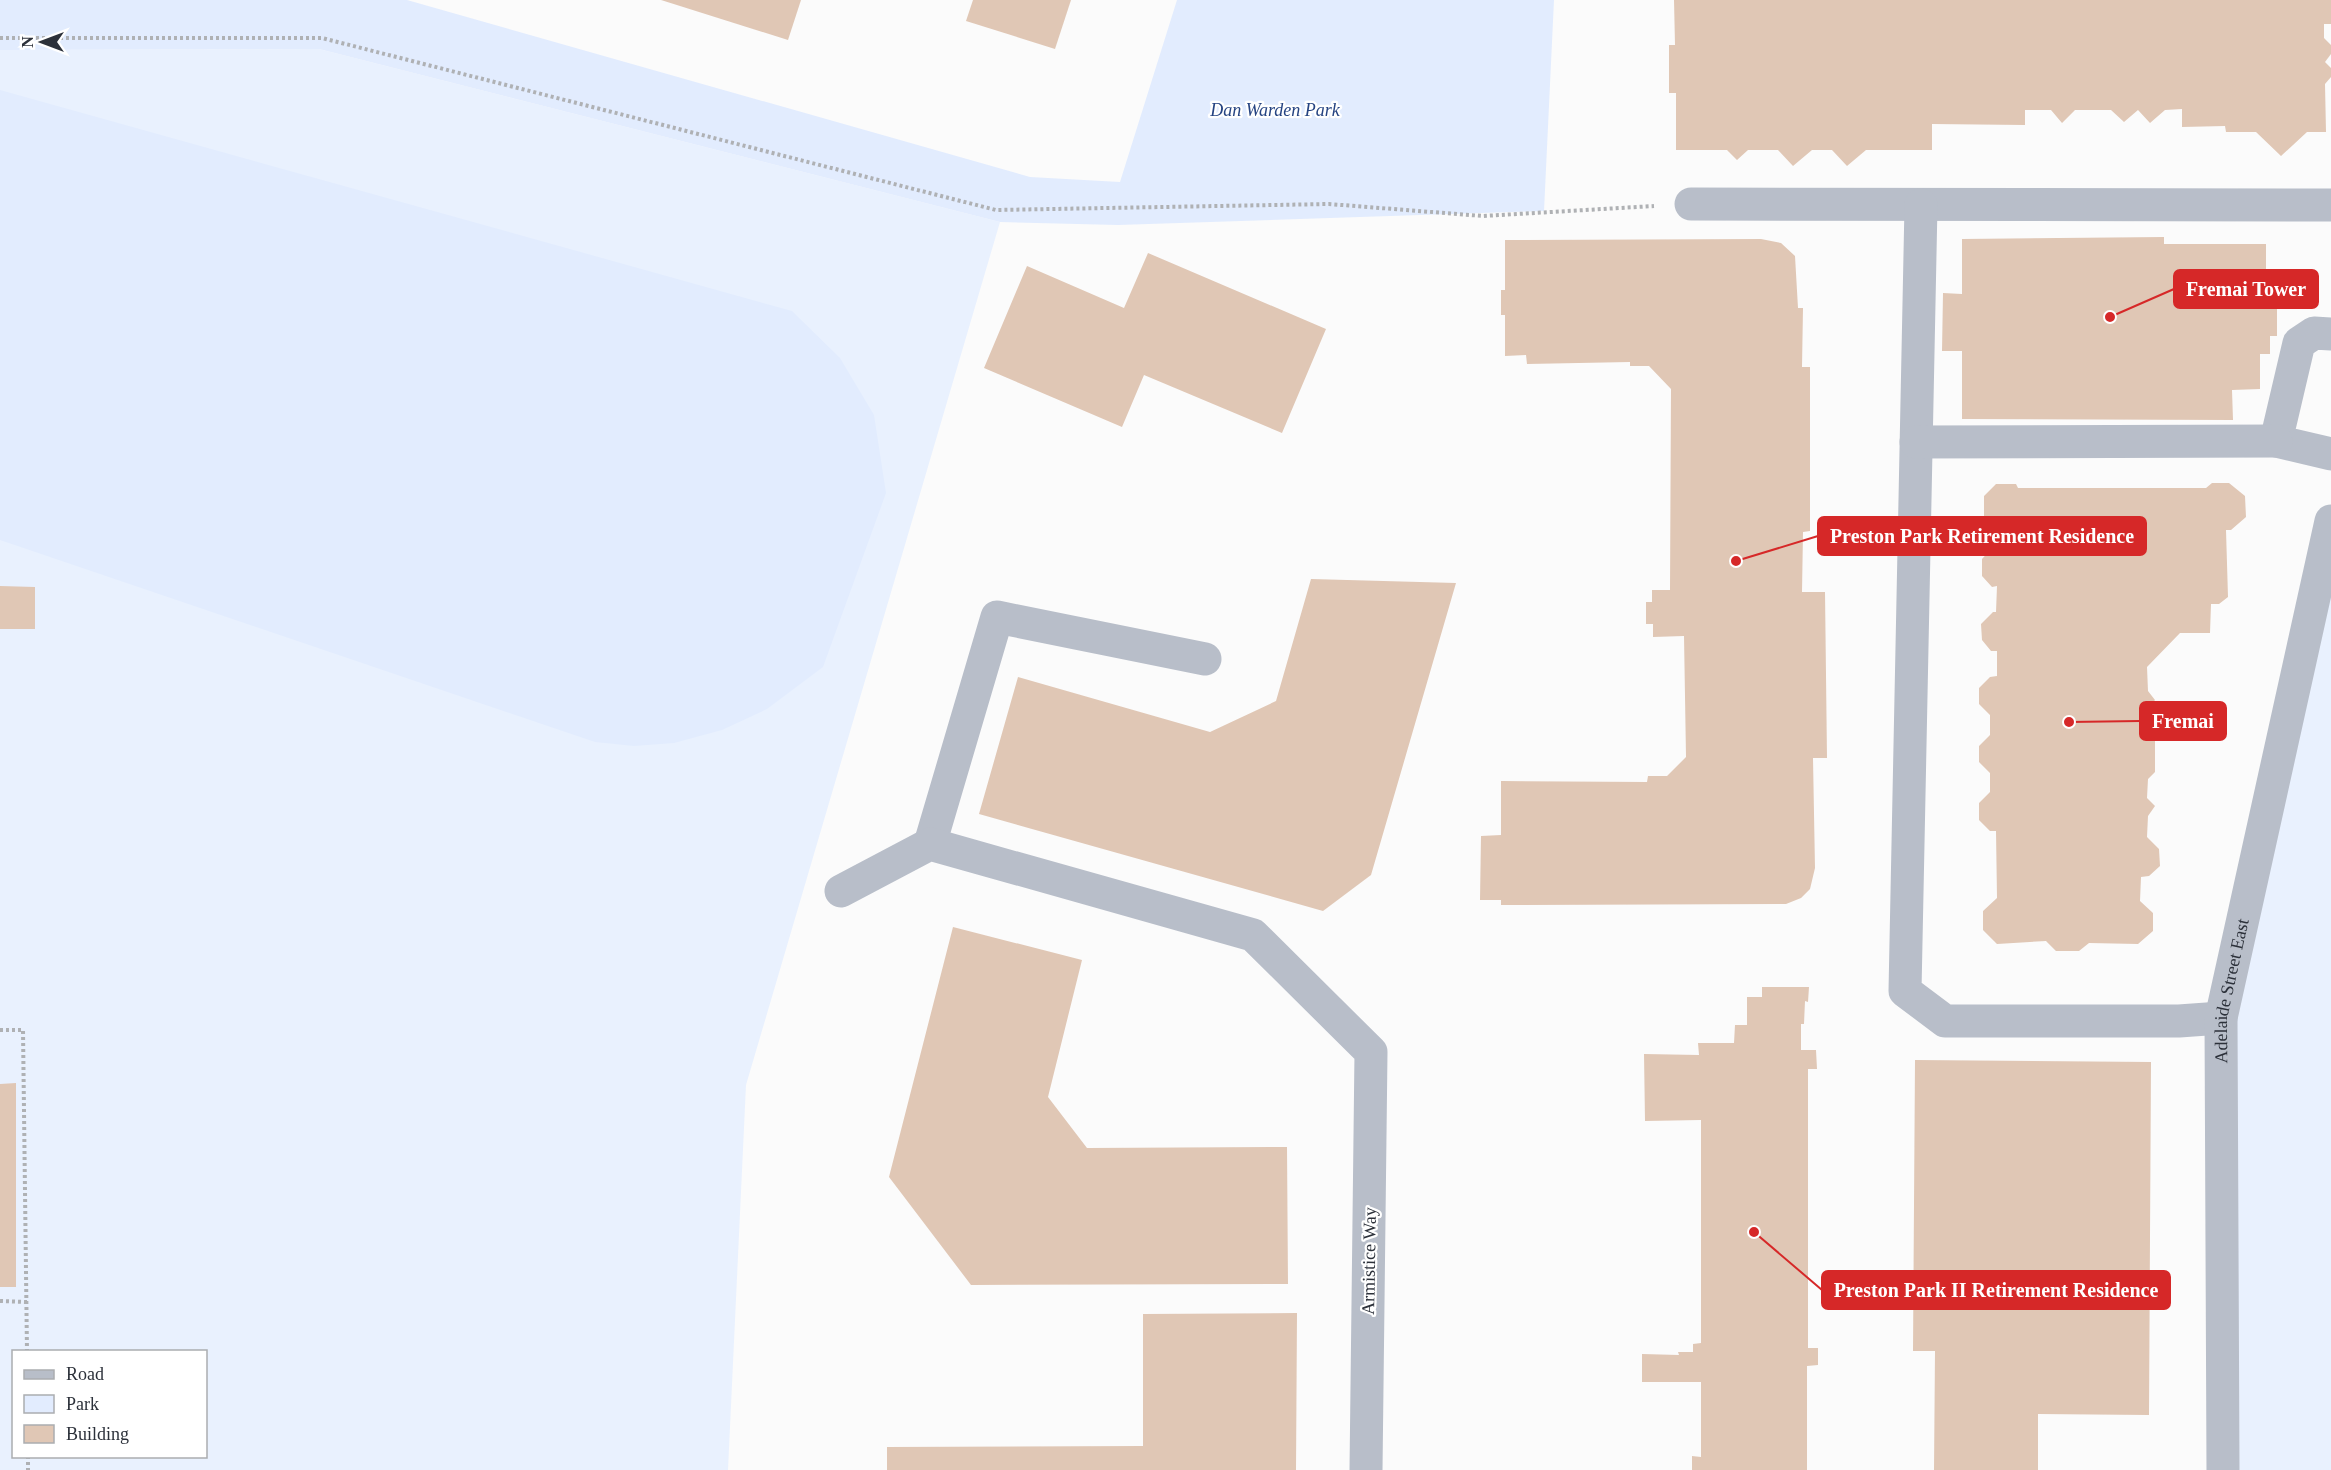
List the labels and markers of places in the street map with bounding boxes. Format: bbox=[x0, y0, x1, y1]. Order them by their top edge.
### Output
callout: Fremai Tower bbox=[2174, 270, 2318, 308]
callout: Preston Park Retirement Residence bbox=[1818, 517, 2146, 555]
callout: Fremai bbox=[2140, 702, 2226, 740]
callout: Preston Park II Retirement Residence bbox=[1822, 1271, 2170, 1309]

